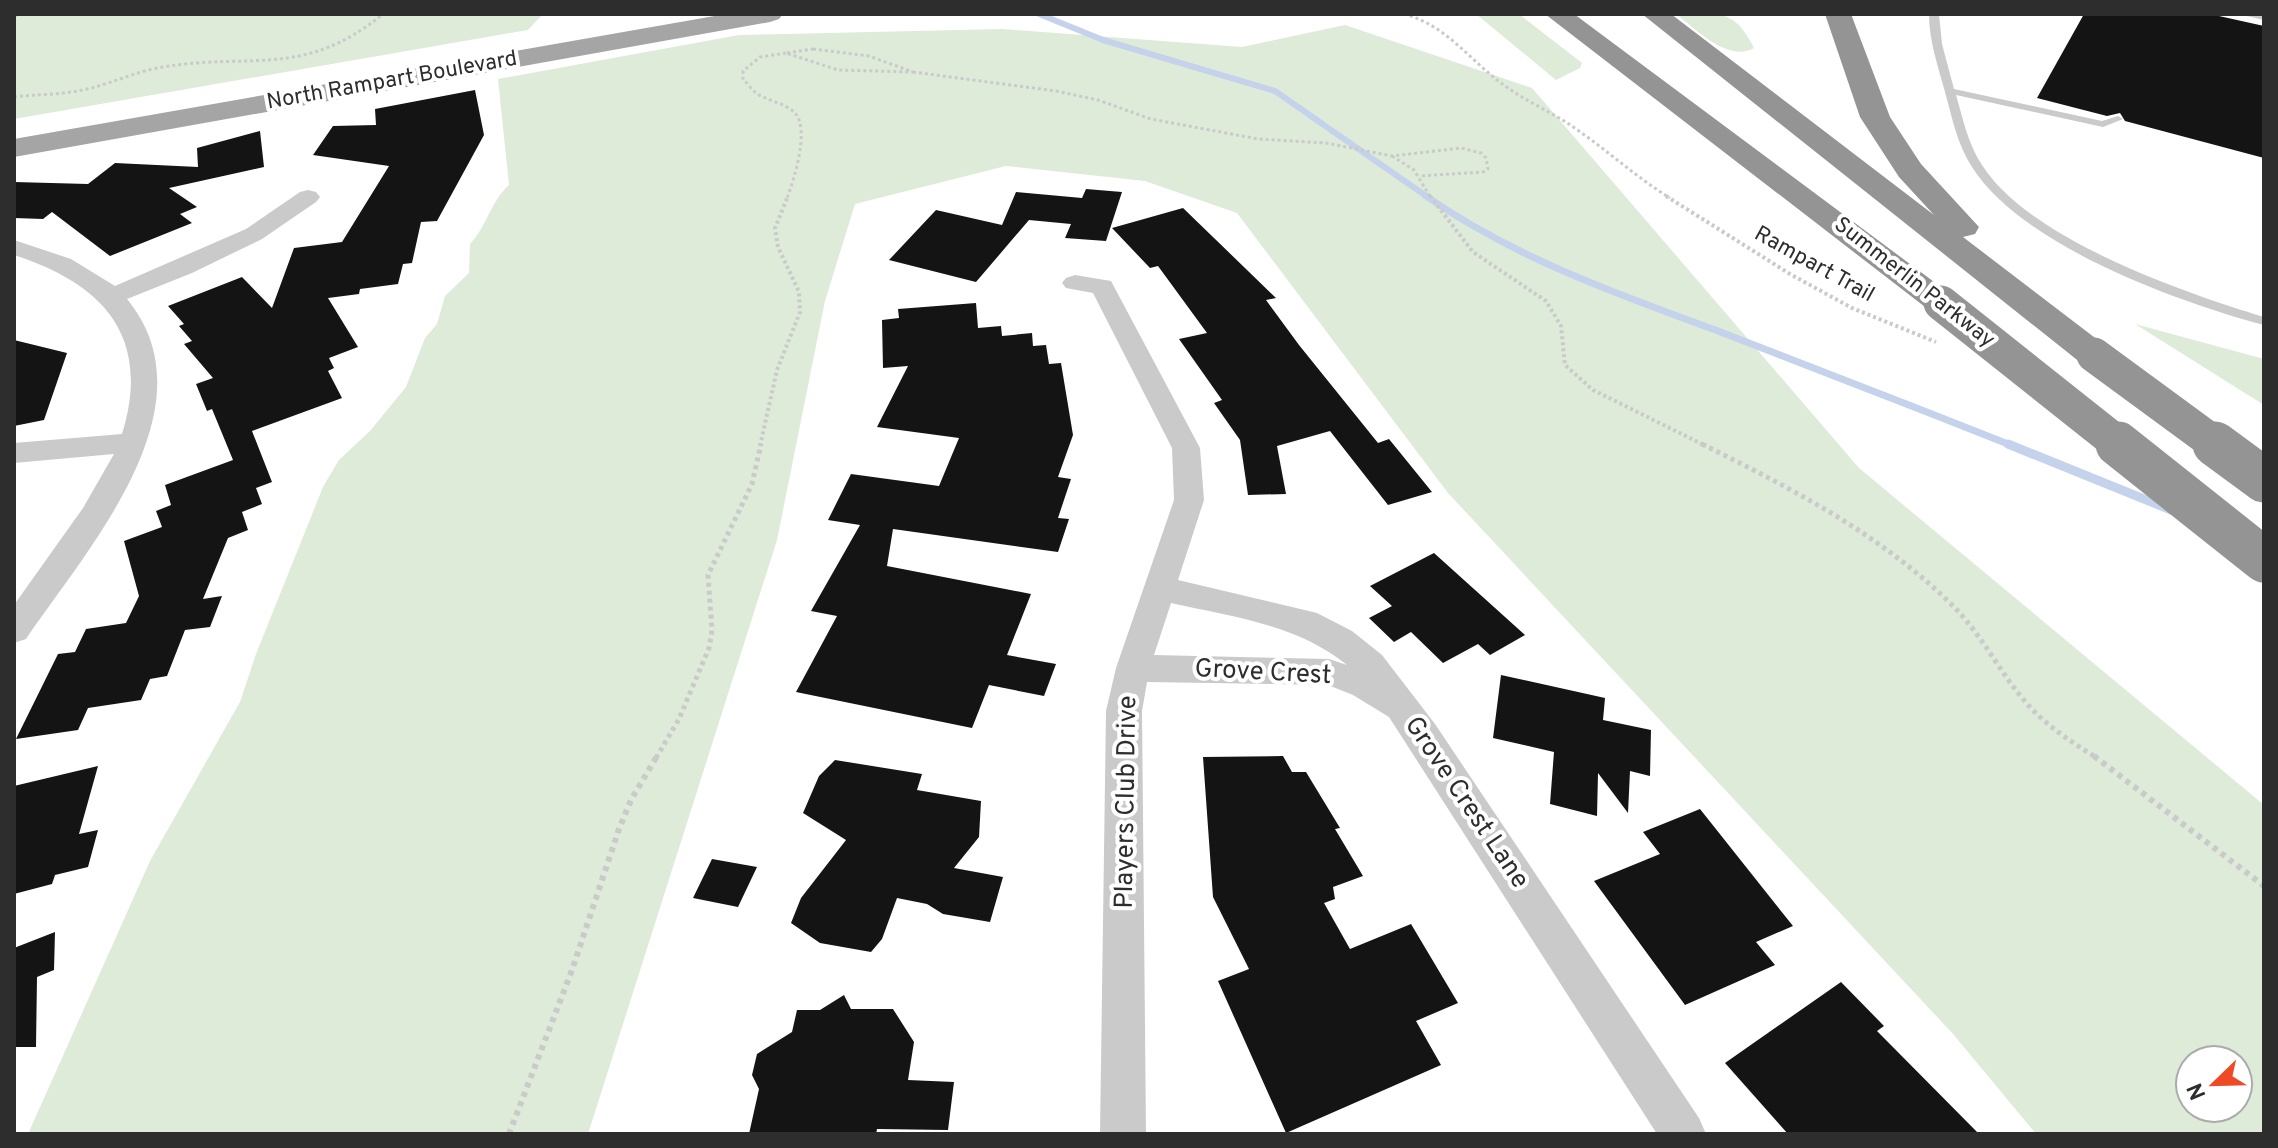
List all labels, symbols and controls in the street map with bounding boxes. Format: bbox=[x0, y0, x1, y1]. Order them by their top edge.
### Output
street label: North Rampart Boulevard bbox=[265, 46, 519, 116]
street label: Summerlin Parkway bbox=[1828, 212, 2000, 354]
street label: Rampart Trail bbox=[1749, 221, 1879, 309]
street label: Grove Crest bbox=[1194, 653, 1332, 693]
street label: Players Club Drive bbox=[1109, 695, 1145, 909]
street label: Grove Crest Lane bbox=[1396, 711, 1536, 895]
north arrow bbox=[2174, 1044, 2254, 1124]
text: N bbox=[2182, 1078, 2213, 1103]

